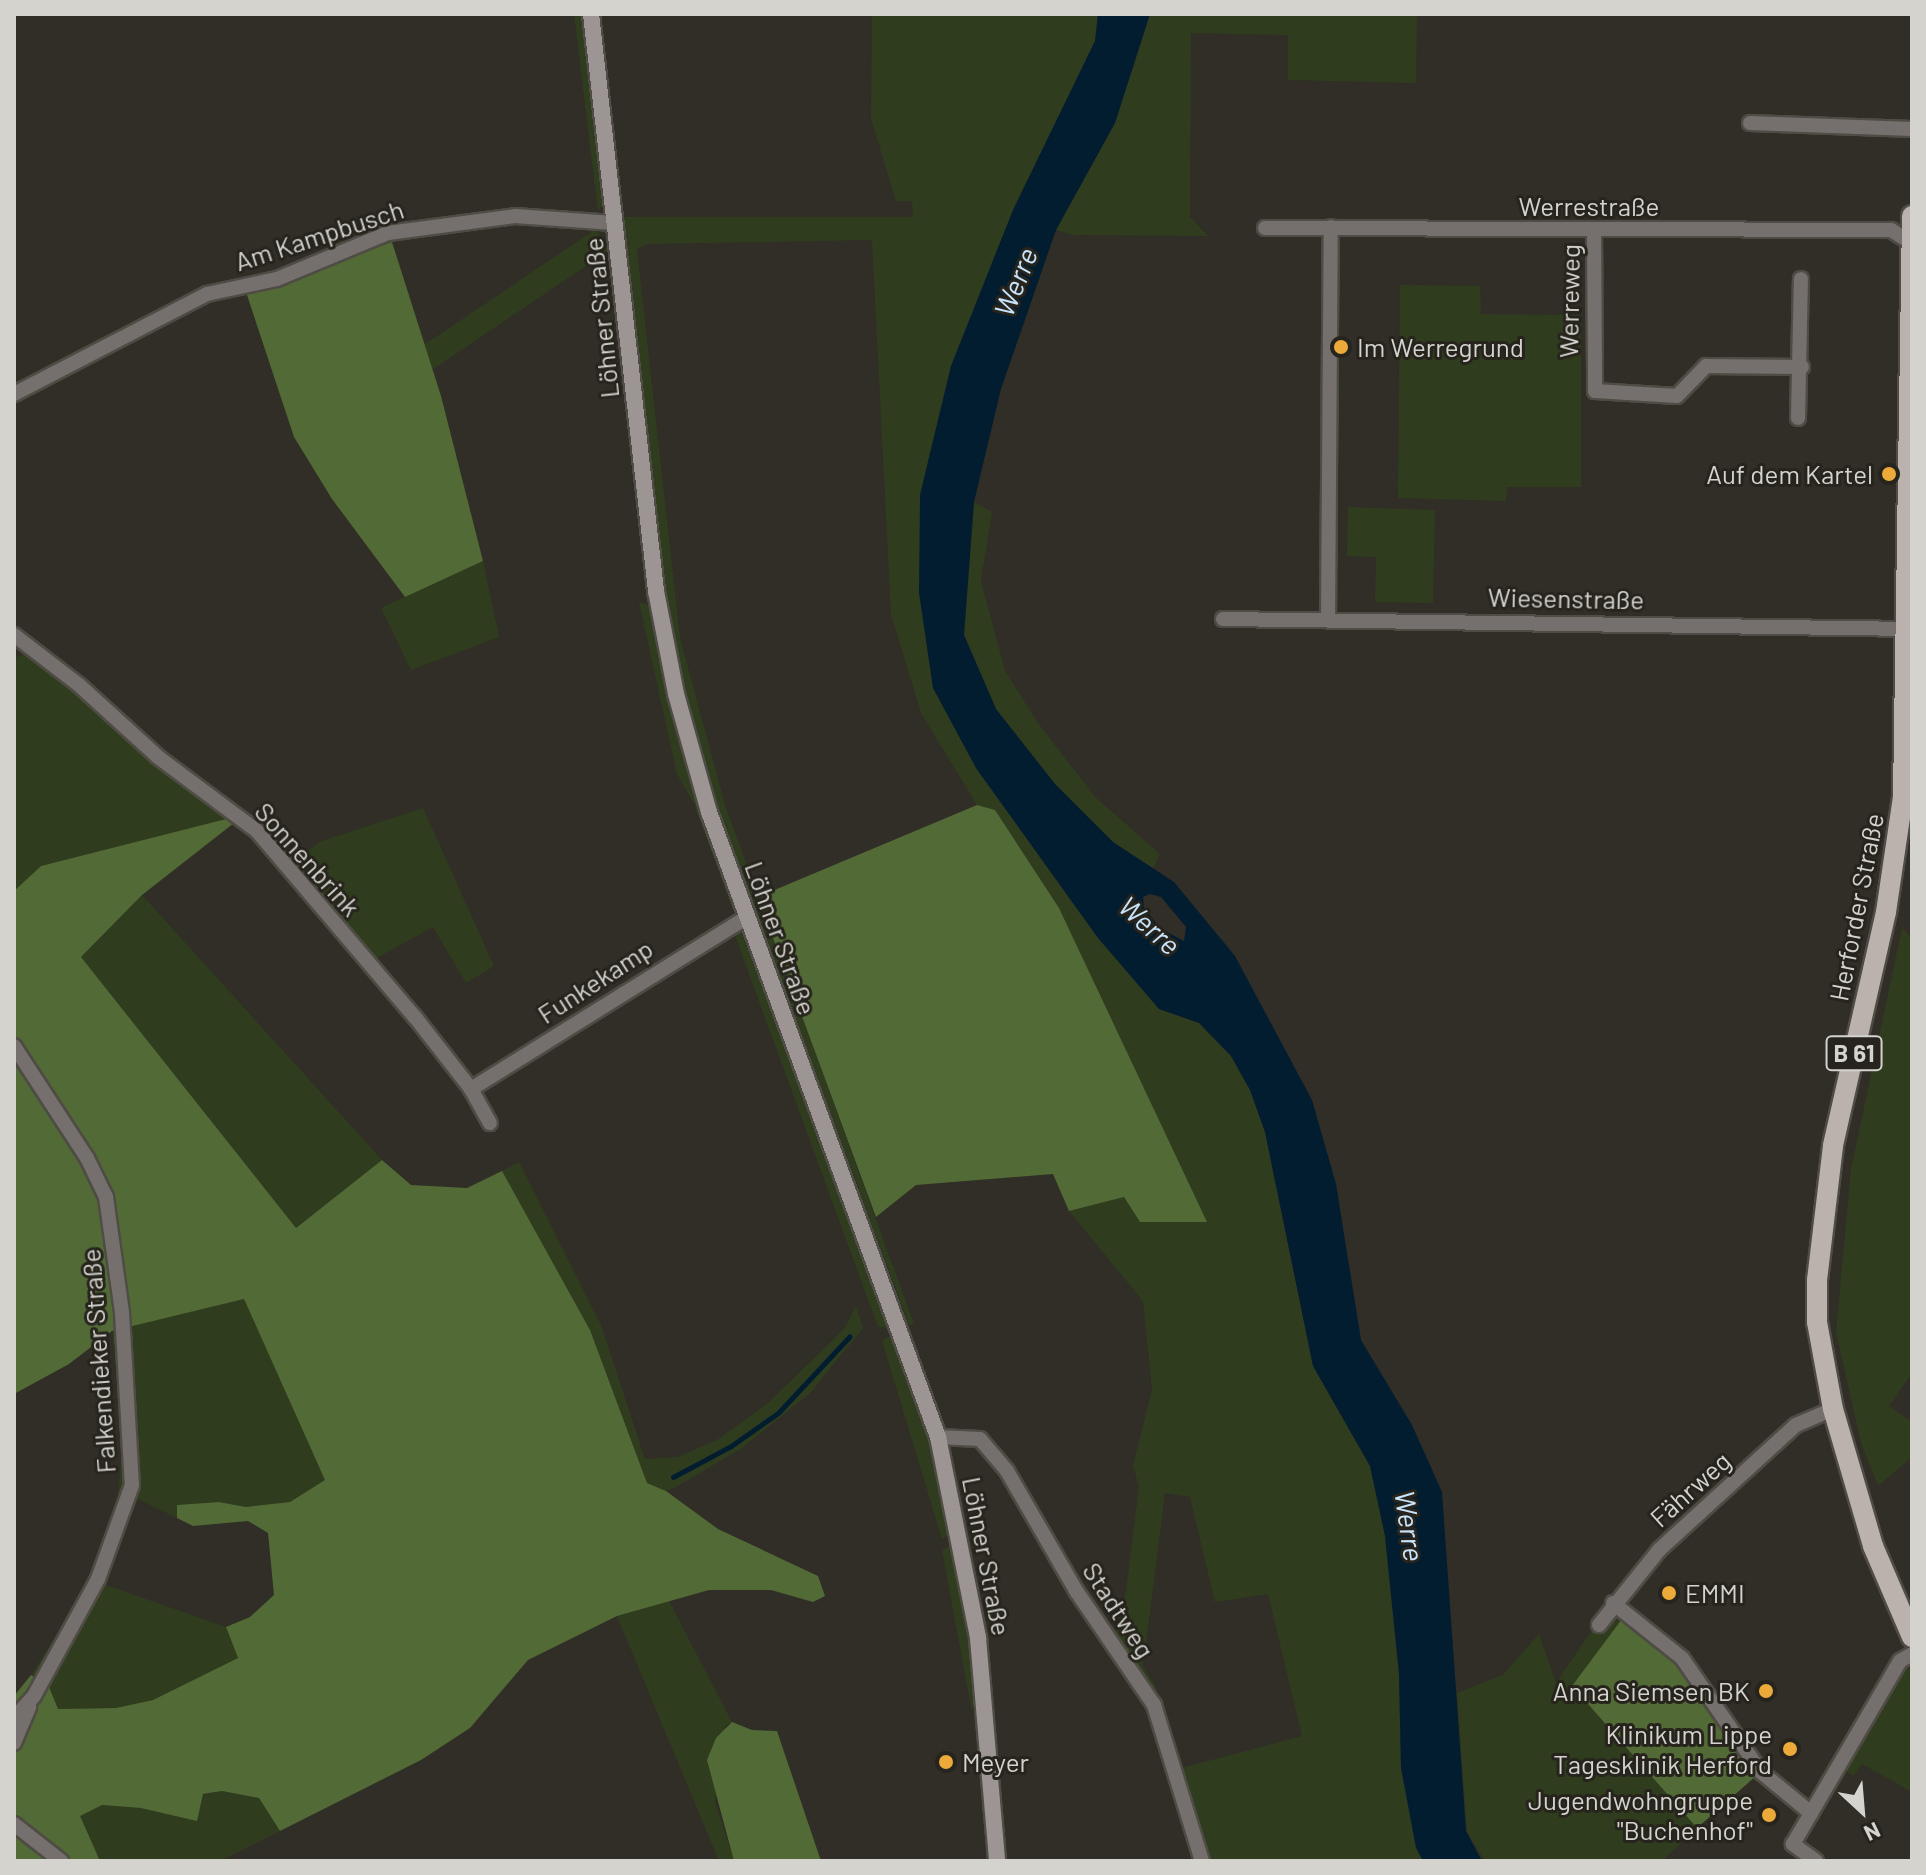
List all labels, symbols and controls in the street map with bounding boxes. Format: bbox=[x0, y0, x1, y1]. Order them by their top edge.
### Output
street label: Werrestraße bbox=[1519, 190, 1659, 222]
street label: Am Kampbusch bbox=[231, 193, 407, 277]
street label: Löhner Straße bbox=[577, 236, 625, 400]
water label: Werre bbox=[986, 243, 1044, 321]
street label: Werreweg bbox=[1552, 244, 1586, 358]
place label: Im Werregrund bbox=[1357, 331, 1524, 363]
marker: Im Werregrund bbox=[1332, 338, 1350, 356]
place label: Auf dem Kartel bbox=[1706, 458, 1873, 490]
marker: Auf dem Kartel bbox=[1880, 465, 1898, 483]
street label: Wiesenstraße bbox=[1488, 581, 1644, 615]
street label: Sonnenbrink bbox=[249, 796, 367, 922]
street label: Herforder Straße bbox=[1822, 810, 1890, 1004]
street label: Löhner Straße bbox=[739, 857, 823, 1019]
water label: Werre bbox=[1112, 889, 1188, 961]
street label: Funkekamp bbox=[532, 932, 658, 1030]
road number: B 61 bbox=[1824, 1033, 1884, 1073]
street label: Falkendieker Straße bbox=[75, 1248, 121, 1474]
street label: Fährweg bbox=[1643, 1445, 1737, 1533]
street label: Löhner Straße bbox=[956, 1474, 1018, 1638]
water label: Werre bbox=[1388, 1488, 1432, 1564]
street label: Stadtweg bbox=[1077, 1556, 1161, 1664]
place label: EMMI bbox=[1685, 1577, 1745, 1609]
marker: EMMI bbox=[1660, 1584, 1678, 1602]
place label: Anna Siemsen BK bbox=[1553, 1675, 1750, 1707]
marker: Anna Siemsen BK bbox=[1757, 1682, 1775, 1700]
place label: Klinikum Lippe Tagesklinik Herford bbox=[1553, 1718, 1772, 1780]
marker: Klinikum Lippe Tagesklinik Herford bbox=[1779, 1738, 1801, 1760]
place label: Meyer bbox=[962, 1746, 1029, 1778]
marker: Meyer bbox=[937, 1753, 955, 1771]
north arrow bbox=[1822, 1771, 1902, 1851]
place label: Jugendwohngruppe "Buchenhof" bbox=[1528, 1784, 1753, 1846]
marker: Jugendwohngruppe "Buchenhof" bbox=[1760, 1806, 1778, 1824]
text: N bbox=[1860, 1818, 1885, 1847]

